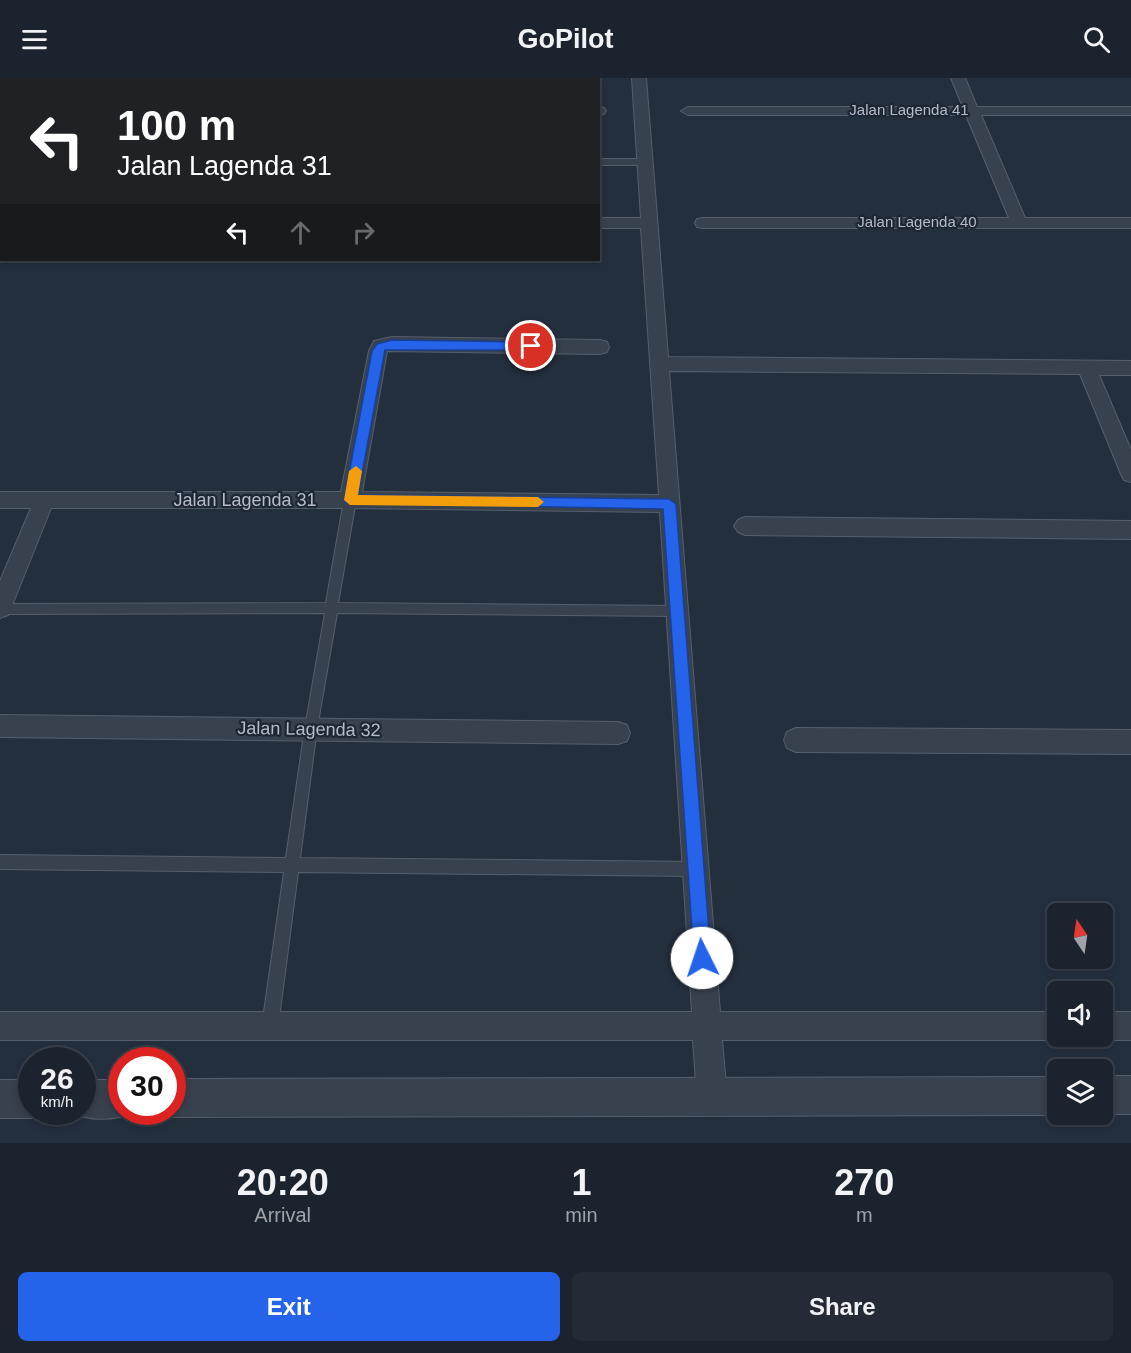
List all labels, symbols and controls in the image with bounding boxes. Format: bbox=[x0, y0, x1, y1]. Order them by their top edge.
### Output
icon: menu bbox=[18, 23, 51, 56]
icon: search bbox=[1080, 23, 1113, 56]
text: GoPilot bbox=[518, 24, 614, 54]
street label: Jalan Lagenda 41 bbox=[849, 101, 969, 118]
icon: left bbox=[18, 102, 96, 180]
text: 100 m bbox=[117, 102, 236, 149]
text: Jalan Lagenda 31 bbox=[117, 151, 332, 181]
street label: Jalan Lagenda 40 bbox=[857, 213, 977, 230]
icon: left bbox=[221, 216, 254, 249]
icon: ahead bbox=[284, 216, 317, 249]
icon: right bbox=[347, 216, 380, 249]
pin bbox=[505, 320, 556, 371]
icon: arrive bbox=[514, 329, 547, 362]
street label: Jalan Lagenda 31 bbox=[173, 490, 317, 510]
street label: Jalan Lagenda 32 bbox=[237, 718, 381, 740]
north arrow bbox=[1047, 903, 1113, 969]
map controls bbox=[1047, 903, 1113, 1125]
position arrow bbox=[670, 926, 734, 990]
button: sound bbox=[1047, 981, 1113, 1047]
speed limit sign: 30 bbox=[108, 1047, 186, 1125]
button: layers bbox=[1047, 1059, 1113, 1125]
text: 26 bbox=[40, 1062, 74, 1095]
text: km/h bbox=[41, 1093, 73, 1110]
text: 20:20 bbox=[237, 1162, 329, 1203]
text: 1 bbox=[571, 1162, 591, 1203]
text: 270 bbox=[834, 1162, 894, 1203]
text: Arrival bbox=[254, 1204, 311, 1226]
text: min bbox=[565, 1204, 598, 1226]
text: m bbox=[856, 1204, 873, 1226]
button: Exit bbox=[18, 1272, 560, 1341]
button: Share bbox=[572, 1272, 1113, 1341]

